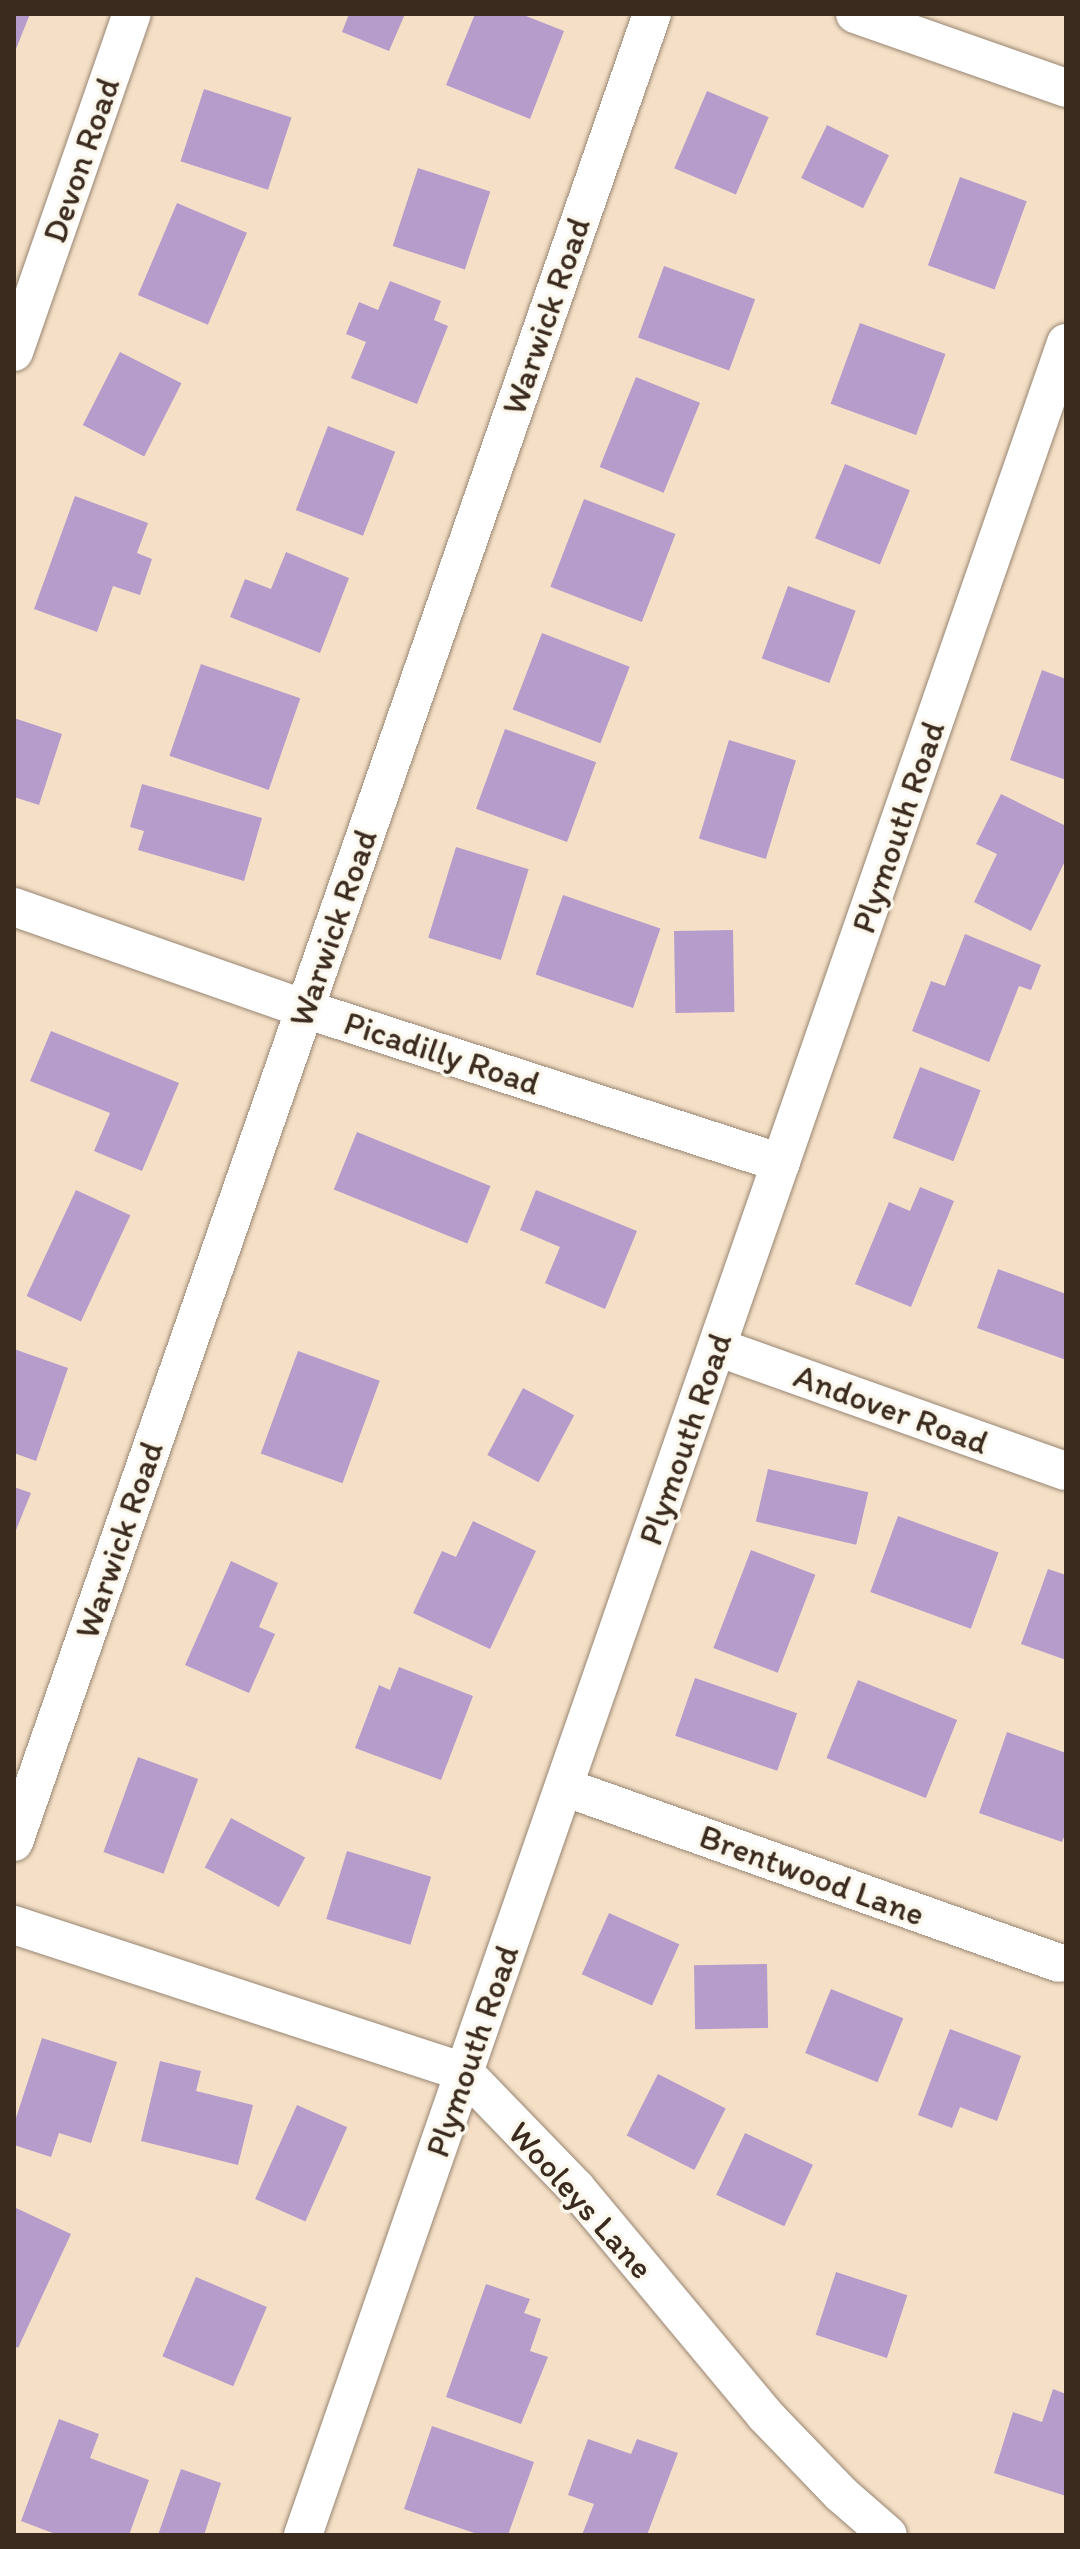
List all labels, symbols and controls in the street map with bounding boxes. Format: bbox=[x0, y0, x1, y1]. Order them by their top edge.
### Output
street label: Devon Road bbox=[34, 73, 128, 247]
street label: Warwick Road bbox=[493, 212, 599, 420]
street label: Plymouth Road bbox=[843, 716, 953, 938]
street label: Warwick Road bbox=[280, 824, 386, 1032]
street label: Picadilly Road bbox=[339, 1002, 545, 1104]
street label: Plymouth Road bbox=[630, 1328, 740, 1550]
street label: Andover Road bbox=[789, 1355, 993, 1463]
street label: Warwick Road bbox=[66, 1436, 172, 1644]
street label: Brentwood Lane bbox=[694, 1815, 930, 1935]
street label: Plymouth Road bbox=[417, 1940, 527, 2162]
street label: Wooleys Lane bbox=[500, 2113, 662, 2287]

